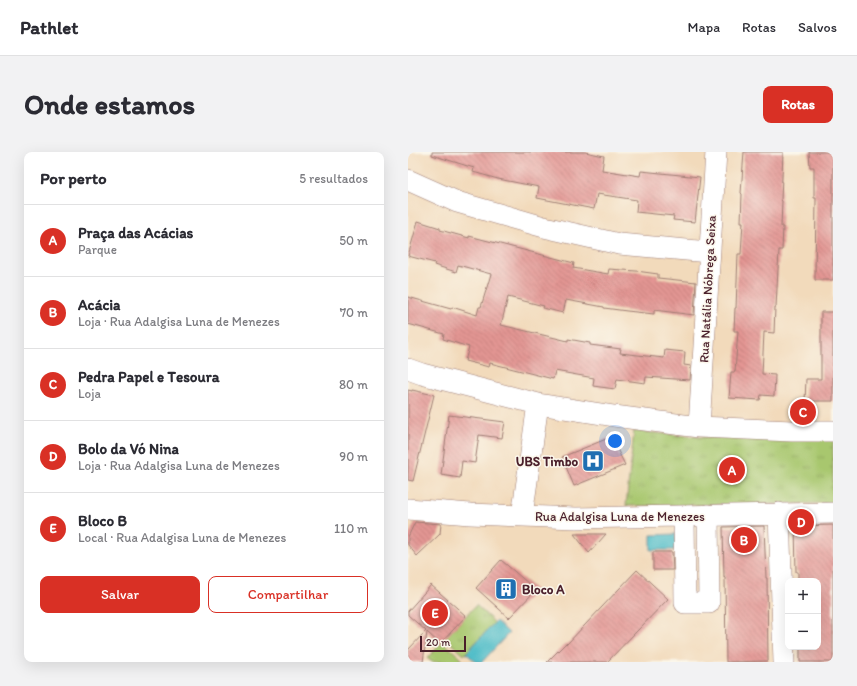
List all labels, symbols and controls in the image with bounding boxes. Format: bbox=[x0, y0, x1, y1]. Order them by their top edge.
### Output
text: Pathlet bbox=[20, 16, 78, 39]
text: Mapa bbox=[688, 19, 720, 36]
text: Rotas bbox=[742, 19, 776, 36]
text: Salvos bbox=[798, 19, 837, 36]
button: Rotas bbox=[763, 86, 833, 123]
text: Onde estamos bbox=[24, 87, 195, 121]
text: Por perto bbox=[40, 168, 107, 188]
text: 5 resultados bbox=[299, 171, 368, 186]
street label: Rua Natália Nóbrega Seixa bbox=[696, 215, 719, 363]
text: Praça das Acácias bbox=[78, 224, 193, 242]
text: A bbox=[49, 233, 57, 248]
text: 50 m bbox=[339, 233, 368, 248]
text: Parque bbox=[78, 242, 117, 257]
text: Acácia bbox=[78, 296, 121, 314]
text: B bbox=[49, 305, 57, 320]
text: 70 m bbox=[340, 305, 368, 320]
text: Loja · Rua Adalgisa Luna de Menezes bbox=[78, 314, 280, 329]
text: Pedra Papel e Tesoura bbox=[78, 368, 219, 386]
text: C bbox=[49, 377, 57, 392]
text: 80 m bbox=[339, 377, 368, 392]
text: Loja bbox=[78, 386, 101, 401]
pin: C bbox=[790, 397, 816, 427]
your location bbox=[605, 431, 625, 451]
text: Bolo da Vó Nina bbox=[78, 440, 179, 458]
hospital icon: UBS Timbo bbox=[580, 448, 606, 474]
text: D bbox=[49, 449, 57, 464]
text: 90 m bbox=[339, 449, 368, 464]
place label: UBS Timbo bbox=[516, 454, 578, 469]
pin: A bbox=[719, 455, 745, 485]
text: Loja · Rua Adalgisa Luna de Menezes bbox=[78, 458, 280, 473]
pin: D bbox=[788, 507, 814, 537]
street label: Rua Adalgisa Luna de Menezes bbox=[535, 509, 705, 524]
text: Bloco B bbox=[78, 512, 127, 530]
text: E bbox=[49, 521, 57, 536]
text: 110 m bbox=[334, 521, 368, 536]
pin: B bbox=[731, 525, 757, 555]
text: Local · Rua Adalgisa Luna de Menezes bbox=[78, 530, 286, 545]
button: Salvar bbox=[40, 576, 200, 613]
button: Compartilhar bbox=[208, 576, 368, 613]
building icon: Bloco A bbox=[493, 576, 519, 602]
map controls bbox=[785, 578, 821, 650]
button: + bbox=[785, 578, 821, 614]
place label: Bloco A bbox=[522, 582, 565, 597]
pin: E bbox=[422, 598, 448, 628]
button: − bbox=[785, 614, 821, 650]
scale bar bbox=[420, 634, 466, 653]
text: 20 m bbox=[426, 636, 450, 649]

